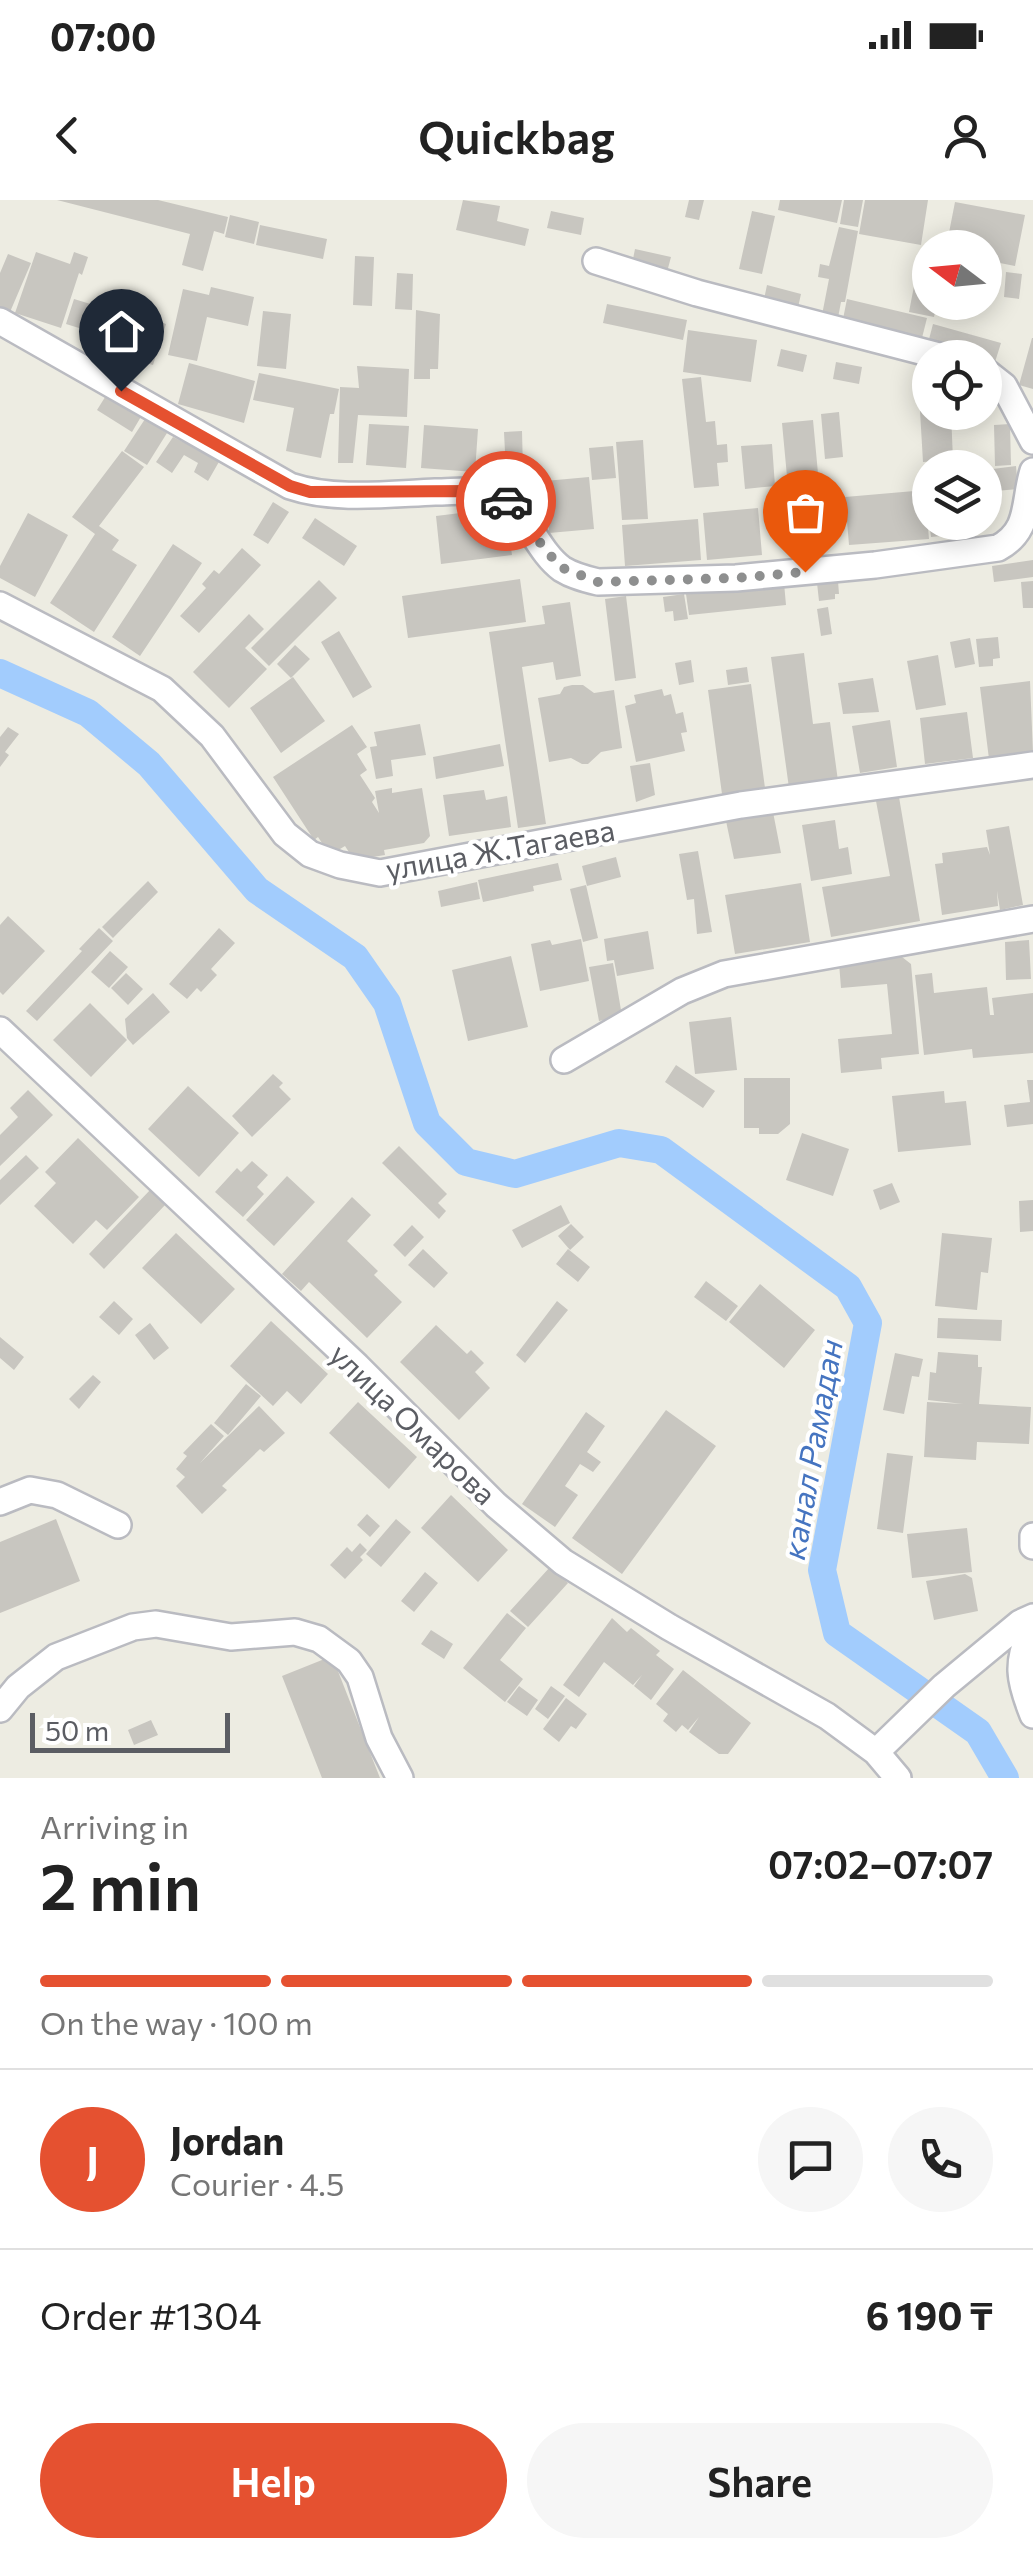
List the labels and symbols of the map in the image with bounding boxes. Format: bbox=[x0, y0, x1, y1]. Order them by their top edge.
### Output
north arrow bbox=[912, 230, 1002, 320]
pin bbox=[79, 289, 164, 392]
courier bbox=[456, 451, 556, 551]
pin bbox=[763, 470, 848, 573]
street label: улица Ж.Тагаева bbox=[383, 810, 617, 886]
street label: улица Омарова bbox=[323, 1335, 505, 1511]
water label: канал Рамадан bbox=[772, 1336, 850, 1562]
scale bar bbox=[30, 1708, 230, 1752]

